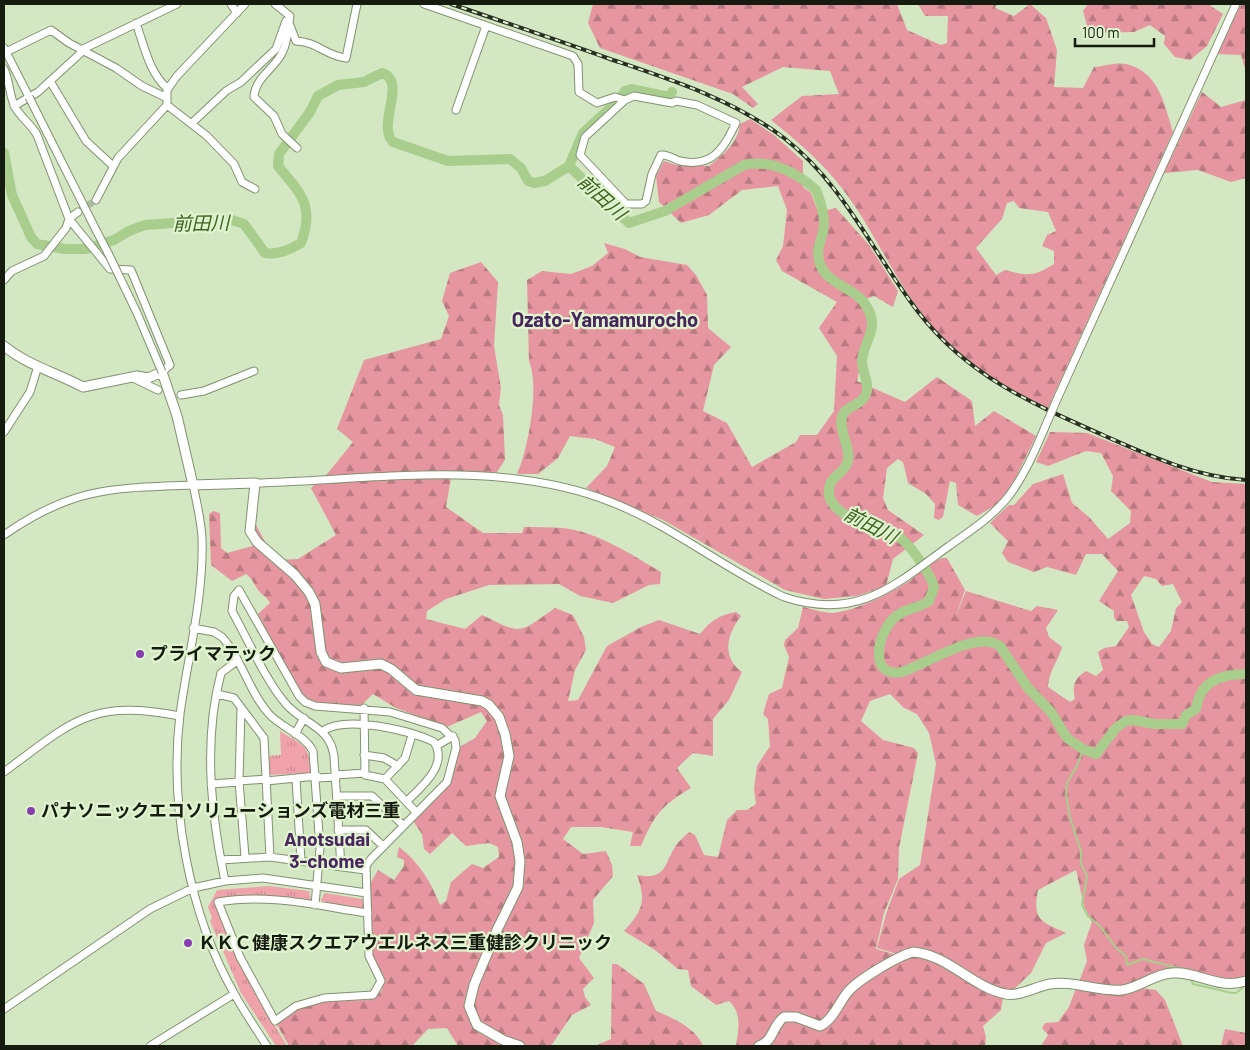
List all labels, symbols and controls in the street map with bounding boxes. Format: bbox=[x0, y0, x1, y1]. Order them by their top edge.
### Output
scale bar bbox=[1075, 15, 1154, 47]
text: 100 m bbox=[1082, 23, 1120, 41]
water label: 前田川 bbox=[573, 169, 633, 226]
water label: 前田川 bbox=[172, 210, 232, 234]
district label: Ozato-Yamamurocho bbox=[512, 307, 698, 331]
water label: 前田川 bbox=[841, 501, 904, 549]
place label: プライマテック bbox=[150, 642, 276, 664]
marker: プライマテック bbox=[134, 648, 146, 660]
place label: パナソニックエコソリューションズ電材三重 bbox=[41, 799, 400, 821]
marker: パナソニックエコソリューションズ電材三重 bbox=[25, 805, 37, 817]
district label: Anotsudai 3-chome bbox=[284, 827, 370, 872]
place label: ＫＫＣ健康スクエアウエルネス三重健診クリニック bbox=[198, 931, 612, 953]
marker: ＫＫＣ健康スクエアウエルネス三重健診クリニック bbox=[182, 937, 194, 949]

